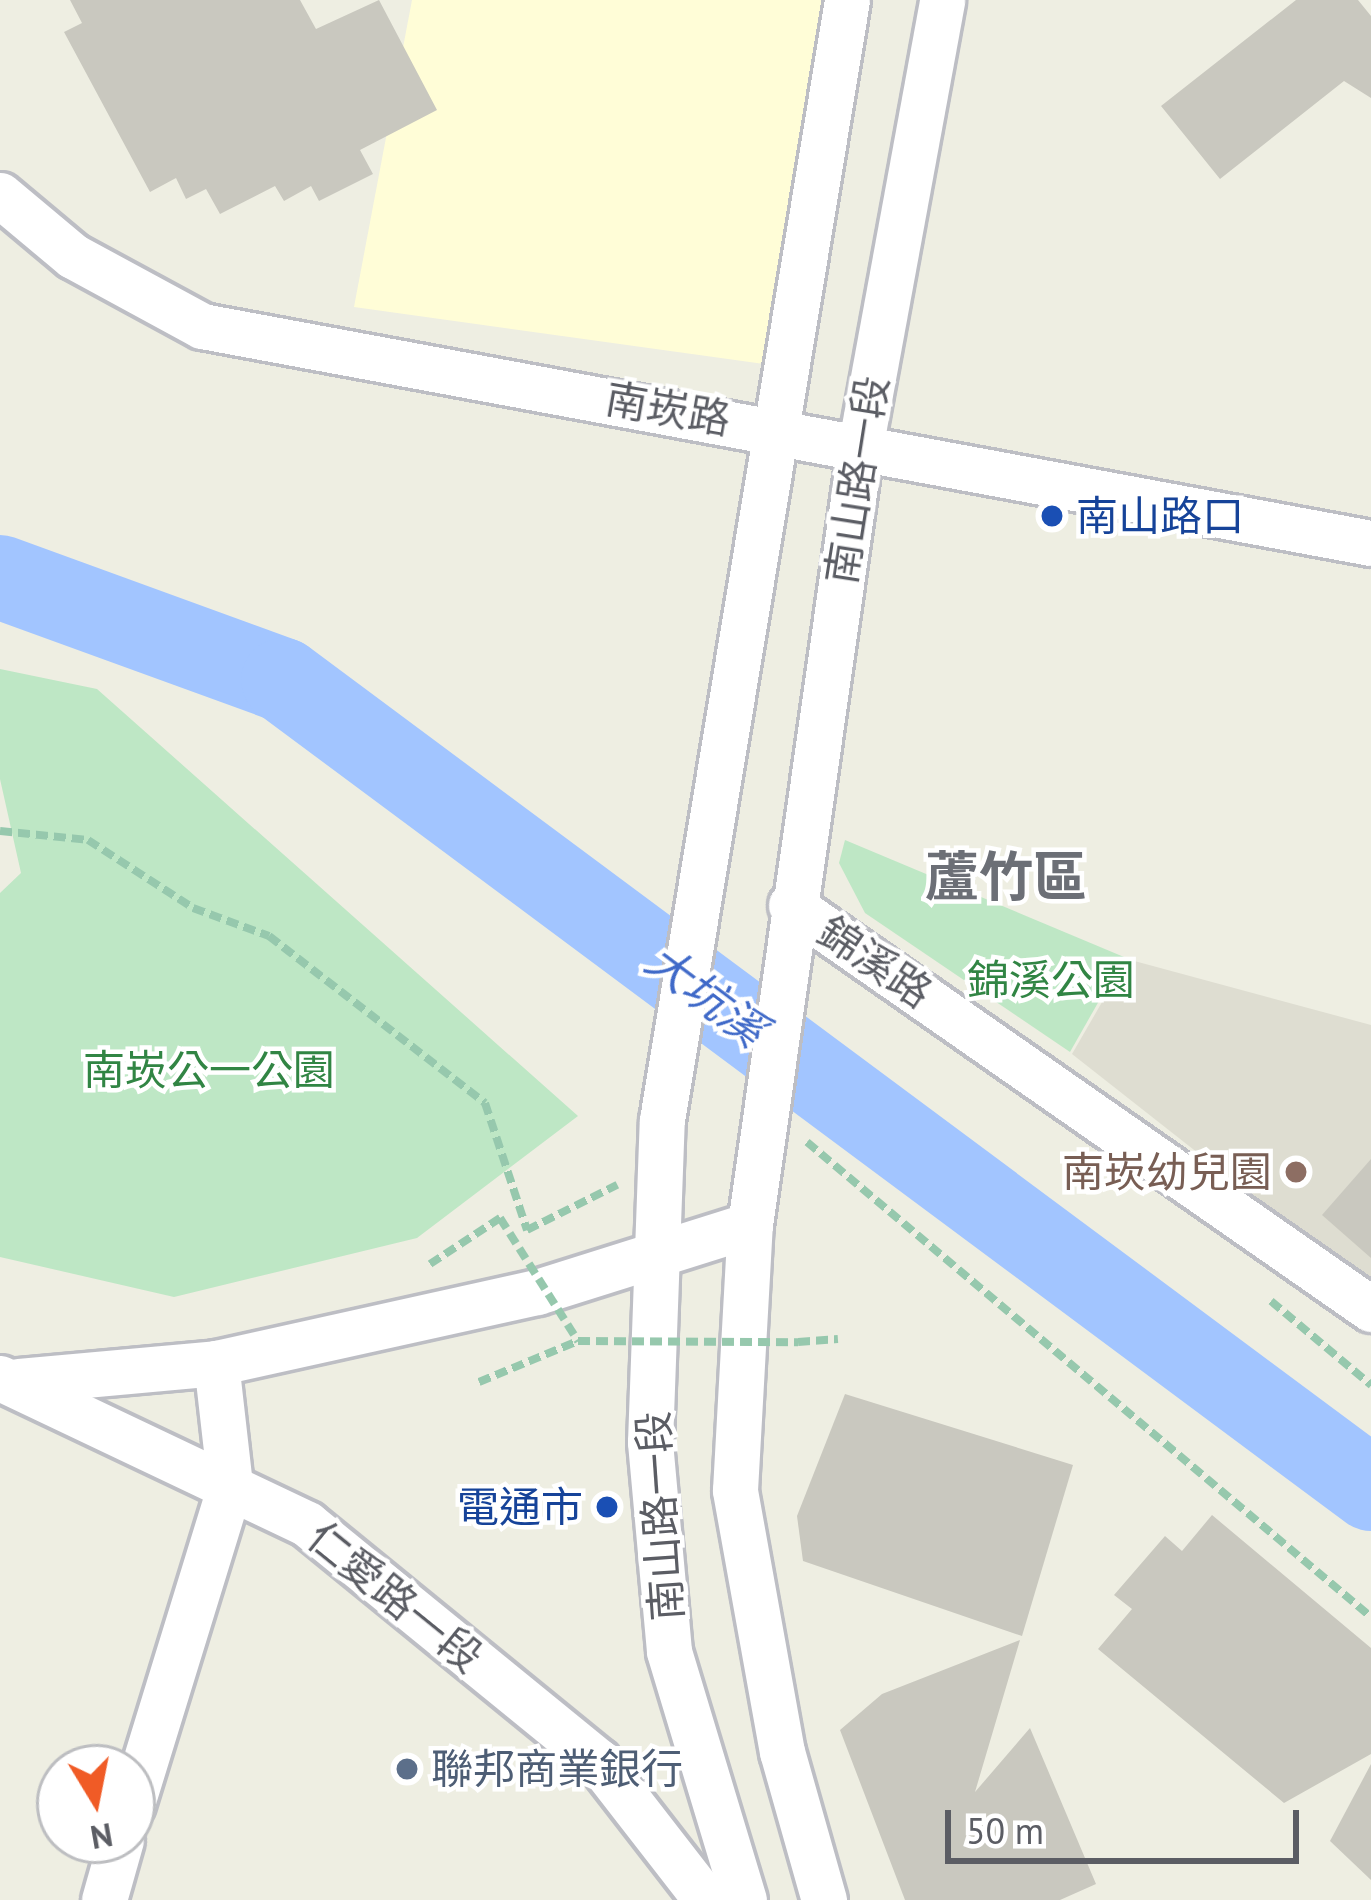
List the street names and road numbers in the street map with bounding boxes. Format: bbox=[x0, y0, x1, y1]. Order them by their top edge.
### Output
street label: 南山路一段 bbox=[816, 372, 898, 588]
street label: 南崁路 bbox=[602, 373, 734, 445]
street label: 錦溪路 bbox=[809, 906, 941, 1018]
street label: 南山路一段 bbox=[628, 1409, 692, 1623]
street label: 仁愛路一段 bbox=[298, 1511, 492, 1683]

